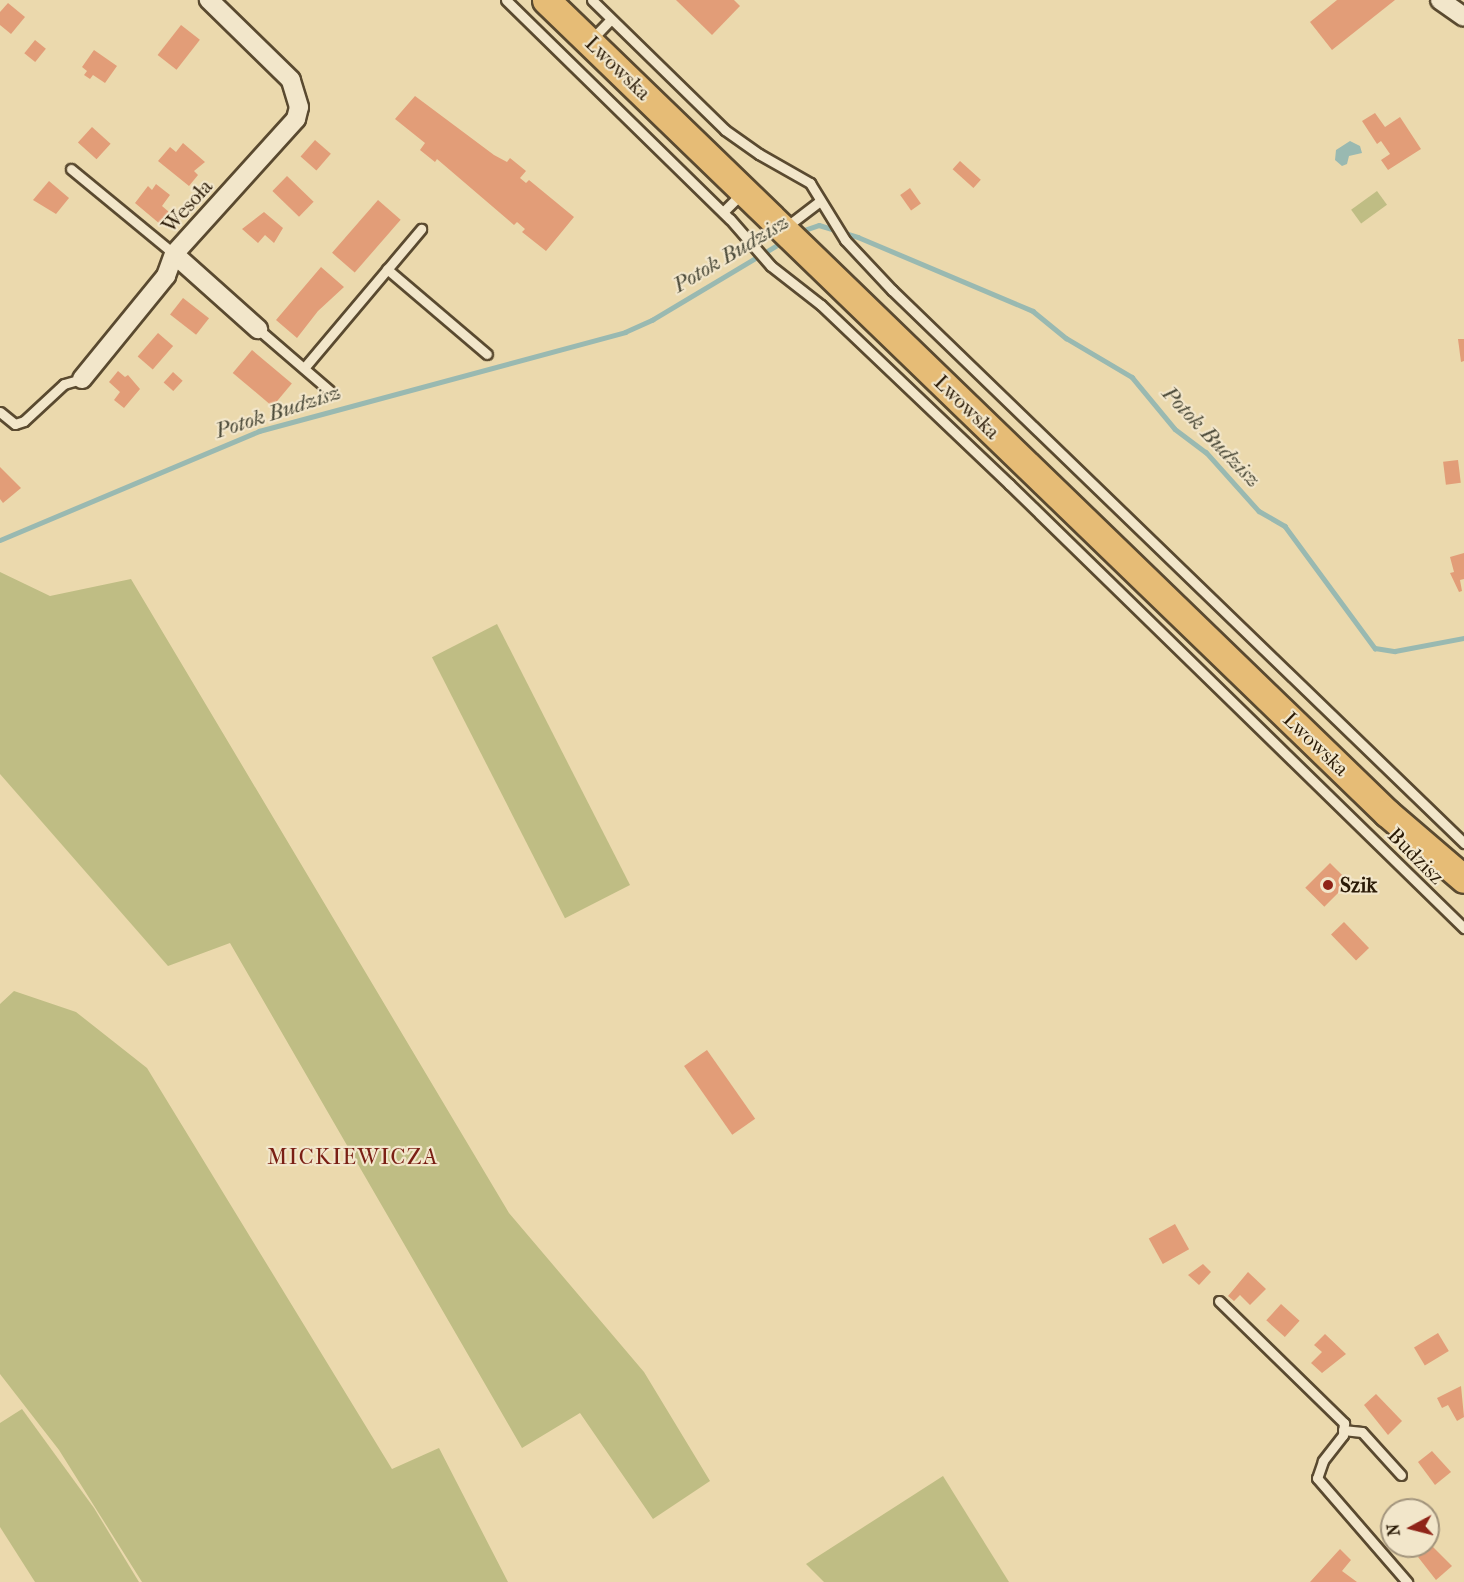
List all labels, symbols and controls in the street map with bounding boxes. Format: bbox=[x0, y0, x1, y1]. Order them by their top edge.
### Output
street label: Lwowska bbox=[580, 31, 656, 105]
street label: Wesoła bbox=[156, 174, 218, 238]
water label: Potok Budzisz bbox=[668, 209, 794, 299]
street label: Lwowska bbox=[929, 370, 1005, 444]
water label: Potok Budzisz bbox=[212, 379, 344, 445]
water label: Potok Budzisz bbox=[1156, 381, 1266, 493]
street label: Lwowska bbox=[1278, 707, 1354, 781]
street label: Budzisz bbox=[1383, 823, 1449, 889]
place label: Szik bbox=[1340, 872, 1377, 898]
marker: Szik bbox=[1321, 878, 1335, 892]
district label: MICKIEWICZA bbox=[267, 1145, 439, 1171]
north arrow bbox=[1380, 1498, 1440, 1558]
text: N bbox=[1383, 1523, 1404, 1537]

